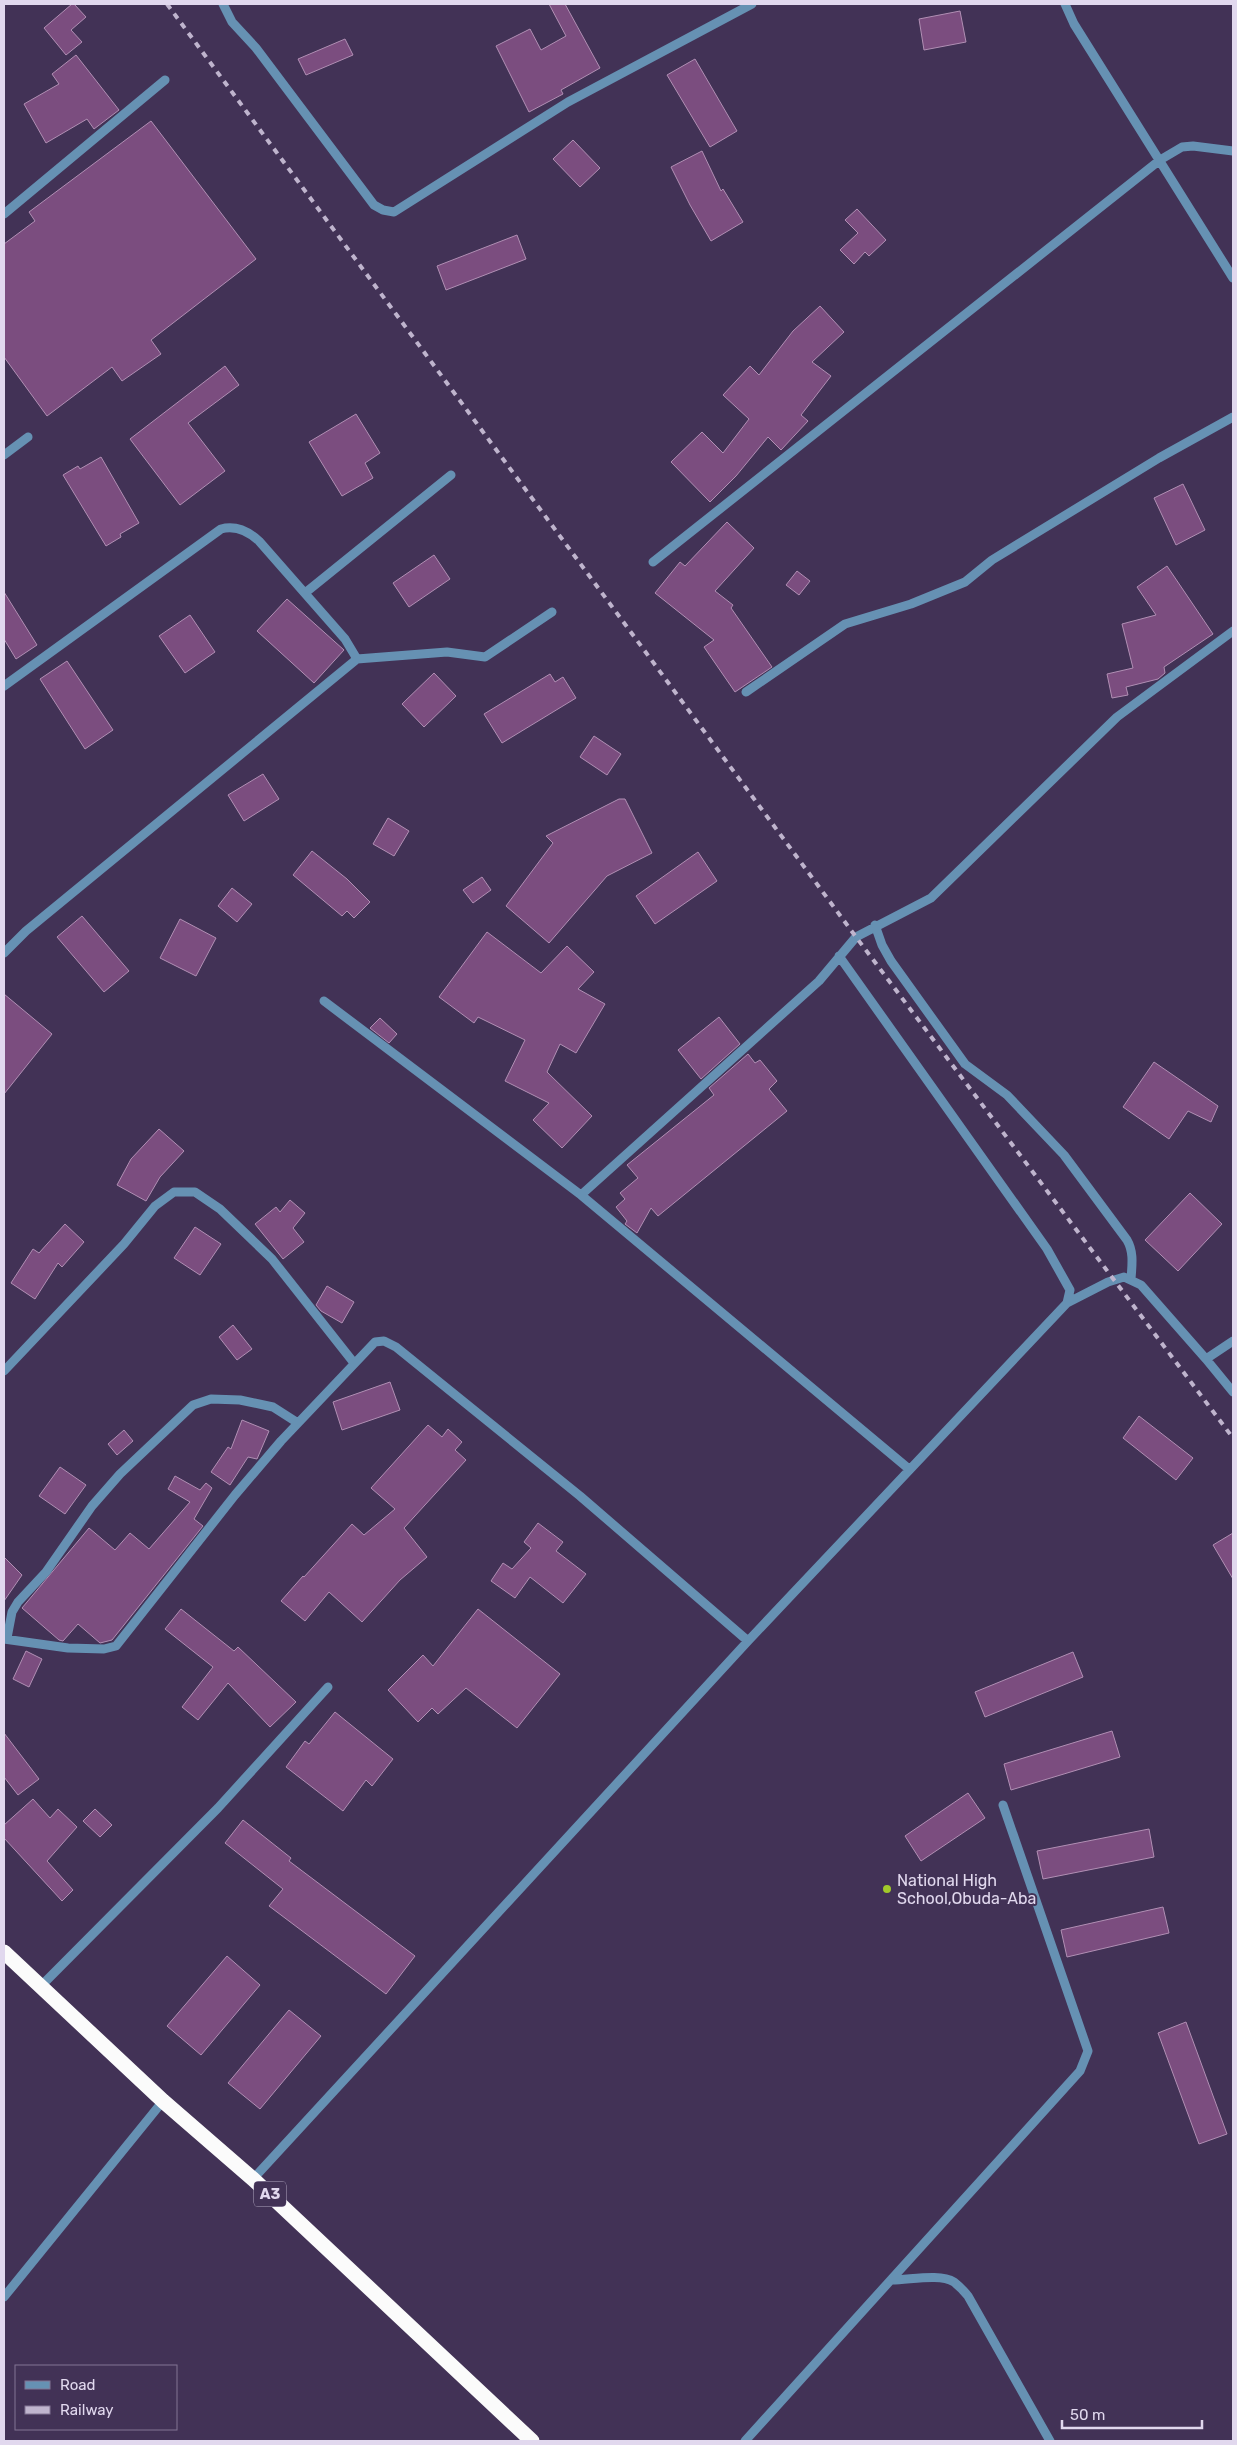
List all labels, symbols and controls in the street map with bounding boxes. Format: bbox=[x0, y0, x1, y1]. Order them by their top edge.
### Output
place label: National High School,Obuda-Aba bbox=[897, 1871, 1036, 1908]
marker: National High School,Obuda-Aba bbox=[881, 1883, 893, 1895]
road number: A3 bbox=[254, 2182, 286, 2206]
legend bbox=[15, 2365, 178, 2430]
text: Road bbox=[60, 2376, 96, 2394]
scale bar bbox=[1062, 2398, 1202, 2430]
text: Railway bbox=[60, 2401, 114, 2419]
text: 50 m bbox=[1070, 2406, 1105, 2424]

